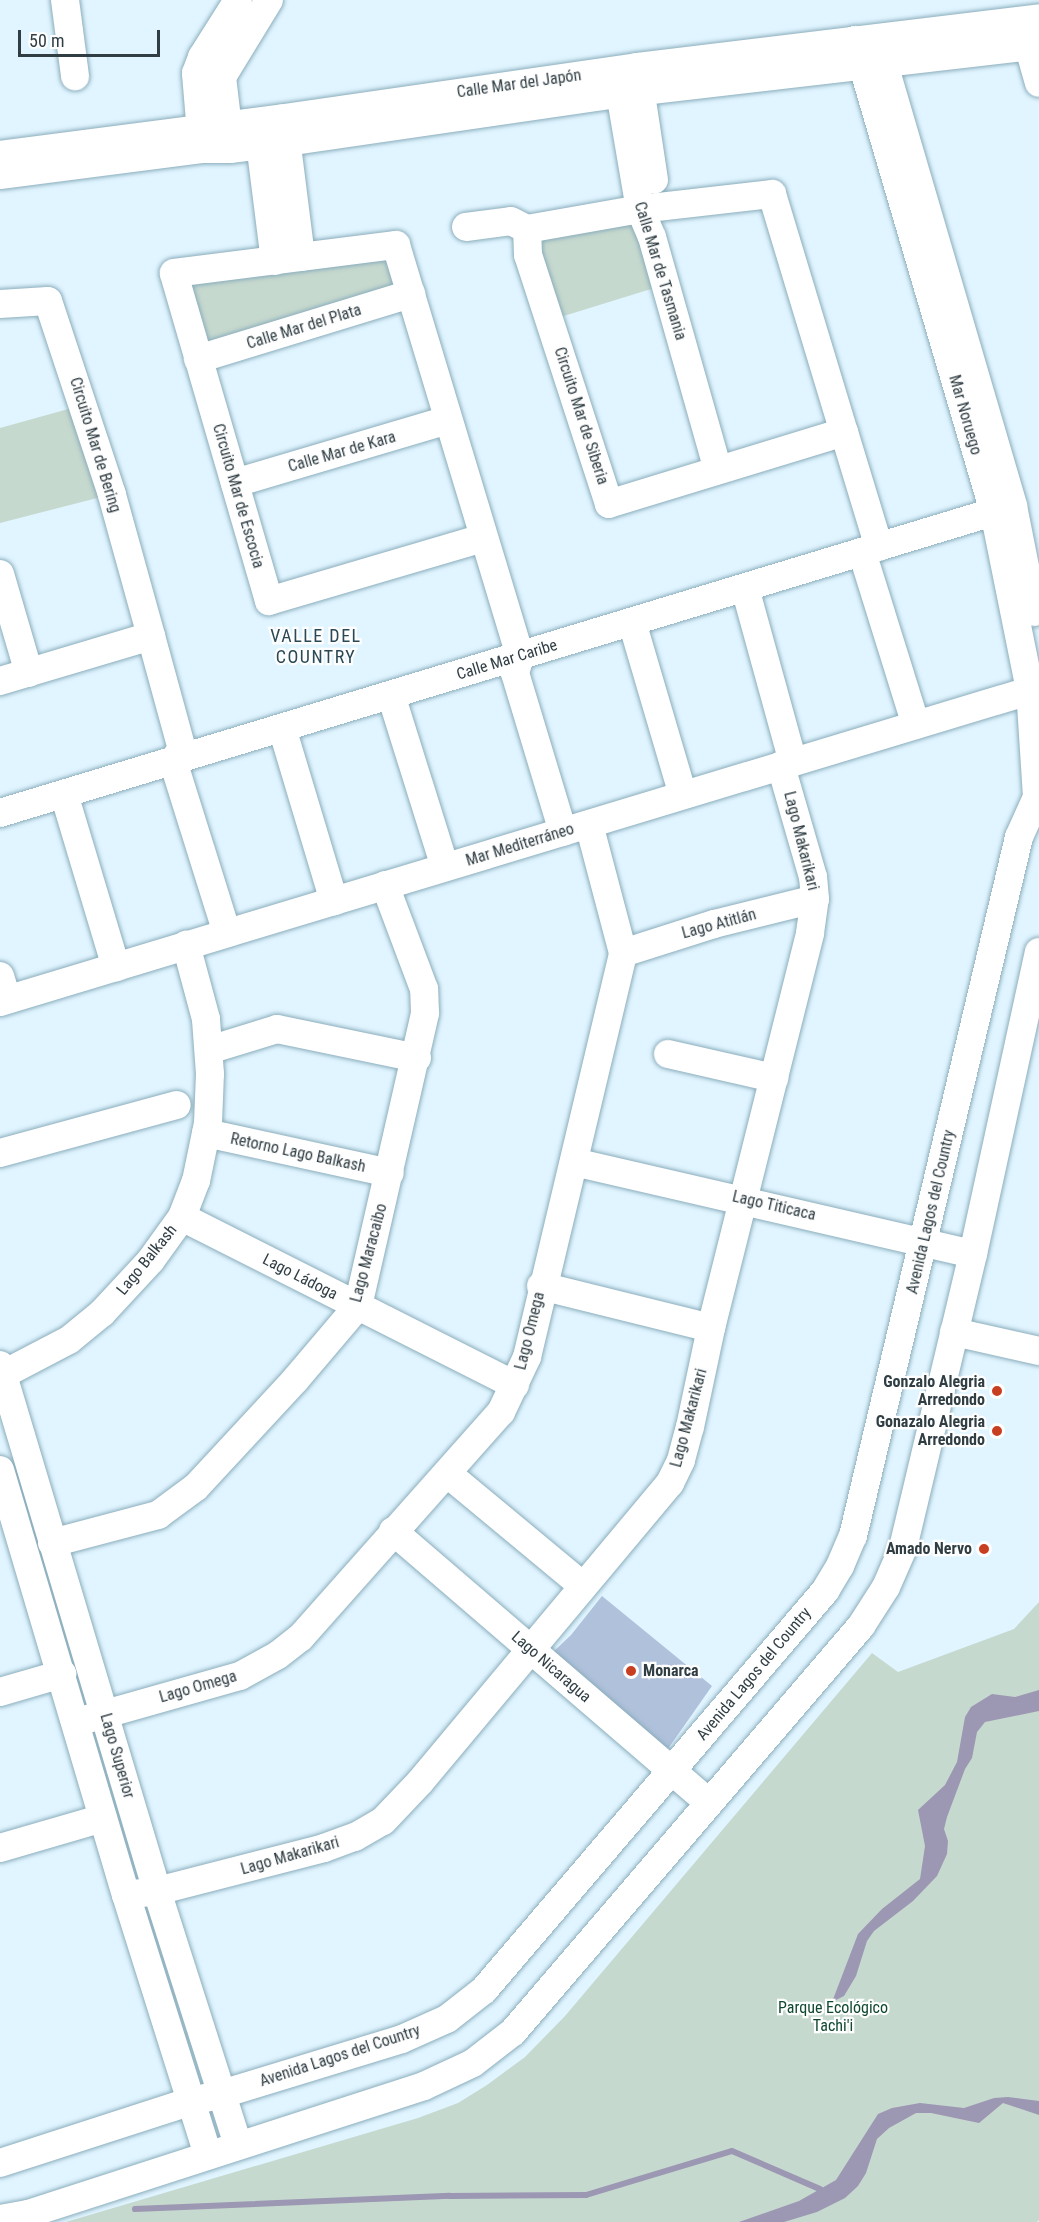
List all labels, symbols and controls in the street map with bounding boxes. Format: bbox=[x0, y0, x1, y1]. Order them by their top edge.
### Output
scale bar bbox=[21, 18, 164, 56]
text: 50 m bbox=[29, 30, 64, 51]
street label: Calle Mar del Japón bbox=[456, 66, 582, 102]
street label: Calle Mar de Tasmania bbox=[630, 199, 690, 343]
street label: Calle Mar del Plata bbox=[244, 300, 364, 354]
street label: Circuito Mar de Siberia bbox=[550, 345, 612, 487]
street label: Mar Noruego bbox=[944, 373, 986, 457]
street label: Circuito Mar de Bering bbox=[65, 375, 125, 515]
street label: Circuito Mar de Escocia bbox=[208, 422, 268, 570]
street label: Calle Mar de Kara bbox=[286, 427, 398, 477]
district label: VALLE DEL COUNTRY bbox=[270, 626, 362, 668]
street label: Calle Mar Caribe bbox=[454, 636, 560, 684]
street label: Lago Makarikari bbox=[779, 789, 823, 893]
street label: Mar Mediterráneo bbox=[464, 819, 576, 871]
street label: Lago Atitlán bbox=[680, 905, 758, 943]
street label: Avenida Lagos del Country bbox=[903, 1128, 959, 1296]
street label: Retorno Lago Balkash bbox=[229, 1129, 367, 1177]
street label: Lago Titicaca bbox=[730, 1187, 818, 1225]
street label: Lago Maracaibo bbox=[347, 1201, 391, 1305]
street label: Lago Balkash bbox=[113, 1221, 181, 1299]
street label: Lago Ládoga bbox=[259, 1250, 341, 1304]
street label: Lago Omega bbox=[511, 1290, 549, 1372]
street label: Lago Makarikari bbox=[667, 1367, 711, 1469]
place label: Gonzalo Alegria Arredondo bbox=[883, 1372, 985, 1410]
marker: Gonzalo Alegria Arredondo bbox=[990, 1384, 1004, 1398]
place label: Gonazalo Alegria Arredondo bbox=[876, 1412, 985, 1450]
marker: Gonazalo Alegria Arredondo bbox=[990, 1424, 1004, 1438]
place label: Amado Nervo bbox=[886, 1539, 972, 1559]
marker: Amado Nervo bbox=[977, 1542, 991, 1556]
street label: Avenida Lagos del Country bbox=[693, 1604, 815, 1744]
street label: Lago Nicaragua bbox=[507, 1627, 595, 1707]
place label: Monarca bbox=[643, 1661, 699, 1681]
marker: Monarca bbox=[624, 1664, 638, 1678]
street label: Lago Omega bbox=[157, 1667, 239, 1707]
street label: Lago Superior bbox=[96, 1711, 138, 1801]
street label: Lago Makarikari bbox=[239, 1833, 341, 1879]
park label: Parque Ecológico Tachi'i bbox=[778, 1998, 888, 2036]
street label: Avenida Lagos del Country bbox=[257, 2021, 423, 2091]

